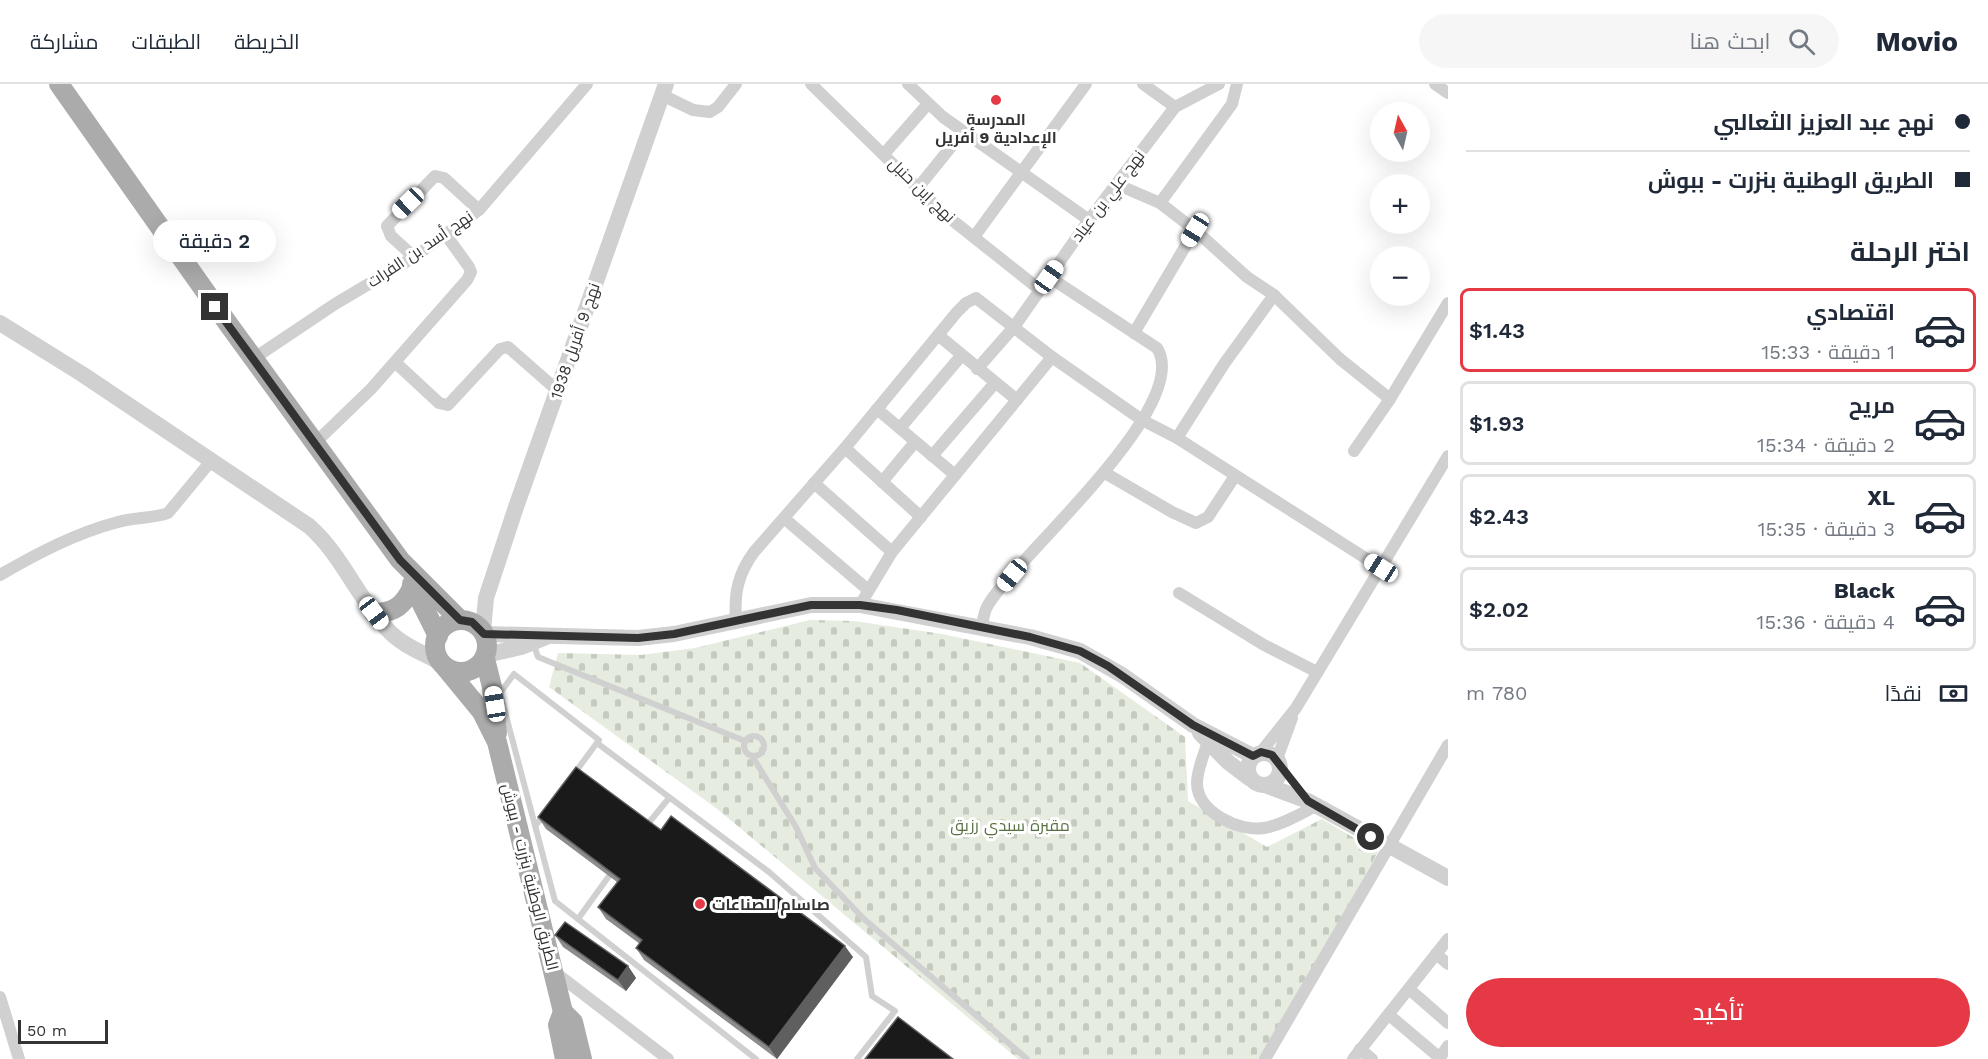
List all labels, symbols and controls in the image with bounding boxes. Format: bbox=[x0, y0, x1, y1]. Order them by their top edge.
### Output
search box bbox=[1419, 14, 1839, 68]
icon: search bbox=[1785, 25, 1818, 58]
text: Movio bbox=[1875, 25, 1958, 58]
text: مشاركة bbox=[30, 29, 99, 54]
text: الطبقات bbox=[132, 29, 201, 54]
text: الخريطة bbox=[234, 29, 300, 54]
text: ابحث هنا bbox=[1689, 29, 1770, 54]
marker: المدرسة الإعدادية 9 أفريل bbox=[989, 93, 1003, 107]
north arrow bbox=[1370, 102, 1430, 162]
map controls bbox=[1370, 102, 1430, 306]
place label: المدرسة الإعدادية 9 أفريل bbox=[935, 110, 1057, 149]
text: نهج عبد العزيز الثعالبي bbox=[1714, 110, 1934, 135]
street label: نهج علي بن عياد bbox=[1067, 147, 1152, 248]
street label: نهج إبن حنبل bbox=[883, 154, 959, 228]
text: الطريق الوطنية بنزرت - ببوش bbox=[1648, 168, 1934, 193]
button: + bbox=[1370, 174, 1430, 234]
car bbox=[389, 184, 427, 222]
street label: نهج أسد بن الفرات bbox=[364, 207, 478, 293]
car bbox=[1178, 210, 1212, 250]
callout: 2 دقيقة bbox=[154, 220, 276, 262]
text: 2 دقيقة bbox=[179, 229, 250, 253]
text: اختر الرحلة bbox=[1850, 236, 1970, 268]
button: − bbox=[1370, 246, 1430, 306]
car bbox=[1031, 257, 1067, 297]
street label: نهج 9 أفريل 1938 bbox=[546, 280, 606, 402]
route end bbox=[201, 293, 228, 320]
text: اقتصادي bbox=[1806, 300, 1895, 325]
icon: car bbox=[1913, 303, 1967, 357]
text: $1.43 bbox=[1469, 318, 1525, 343]
text: 1 دقيقة · 15:33 bbox=[1762, 340, 1895, 364]
text: مريح bbox=[1849, 393, 1895, 418]
icon: car bbox=[1913, 396, 1967, 450]
text: $1.93 bbox=[1469, 411, 1525, 436]
text: 2 دقيقة · 15:34 bbox=[1757, 433, 1895, 457]
text: XL bbox=[1867, 485, 1895, 510]
icon: car bbox=[1913, 489, 1967, 543]
text: $2.43 bbox=[1469, 504, 1529, 529]
text: 3 دقيقة · 15:35 bbox=[1758, 517, 1895, 541]
car bbox=[1361, 551, 1401, 585]
car bbox=[994, 555, 1030, 595]
text: Black bbox=[1834, 578, 1895, 603]
icon: car bbox=[1913, 582, 1967, 636]
car bbox=[356, 593, 392, 633]
text: $2.02 bbox=[1469, 597, 1529, 622]
text: 4 دقيقة · 15:36 bbox=[1757, 610, 1895, 634]
icon: cash bbox=[1937, 677, 1970, 710]
text: 780 m bbox=[1466, 681, 1527, 705]
text: نقدًا bbox=[1884, 681, 1922, 706]
car bbox=[483, 685, 507, 723]
street label: الطريق الوطنية بنزرت - ببوش bbox=[497, 782, 562, 973]
park label: مقبرة سيدي رزيق bbox=[950, 816, 1070, 839]
route start bbox=[1357, 823, 1384, 850]
place label: صاسام للصناعات bbox=[712, 895, 830, 916]
marker: صاسام للصناعات bbox=[693, 897, 707, 911]
button: تأكيد bbox=[1466, 978, 1970, 1047]
scale bar bbox=[18, 1017, 108, 1044]
text: 50 m bbox=[27, 1021, 67, 1040]

